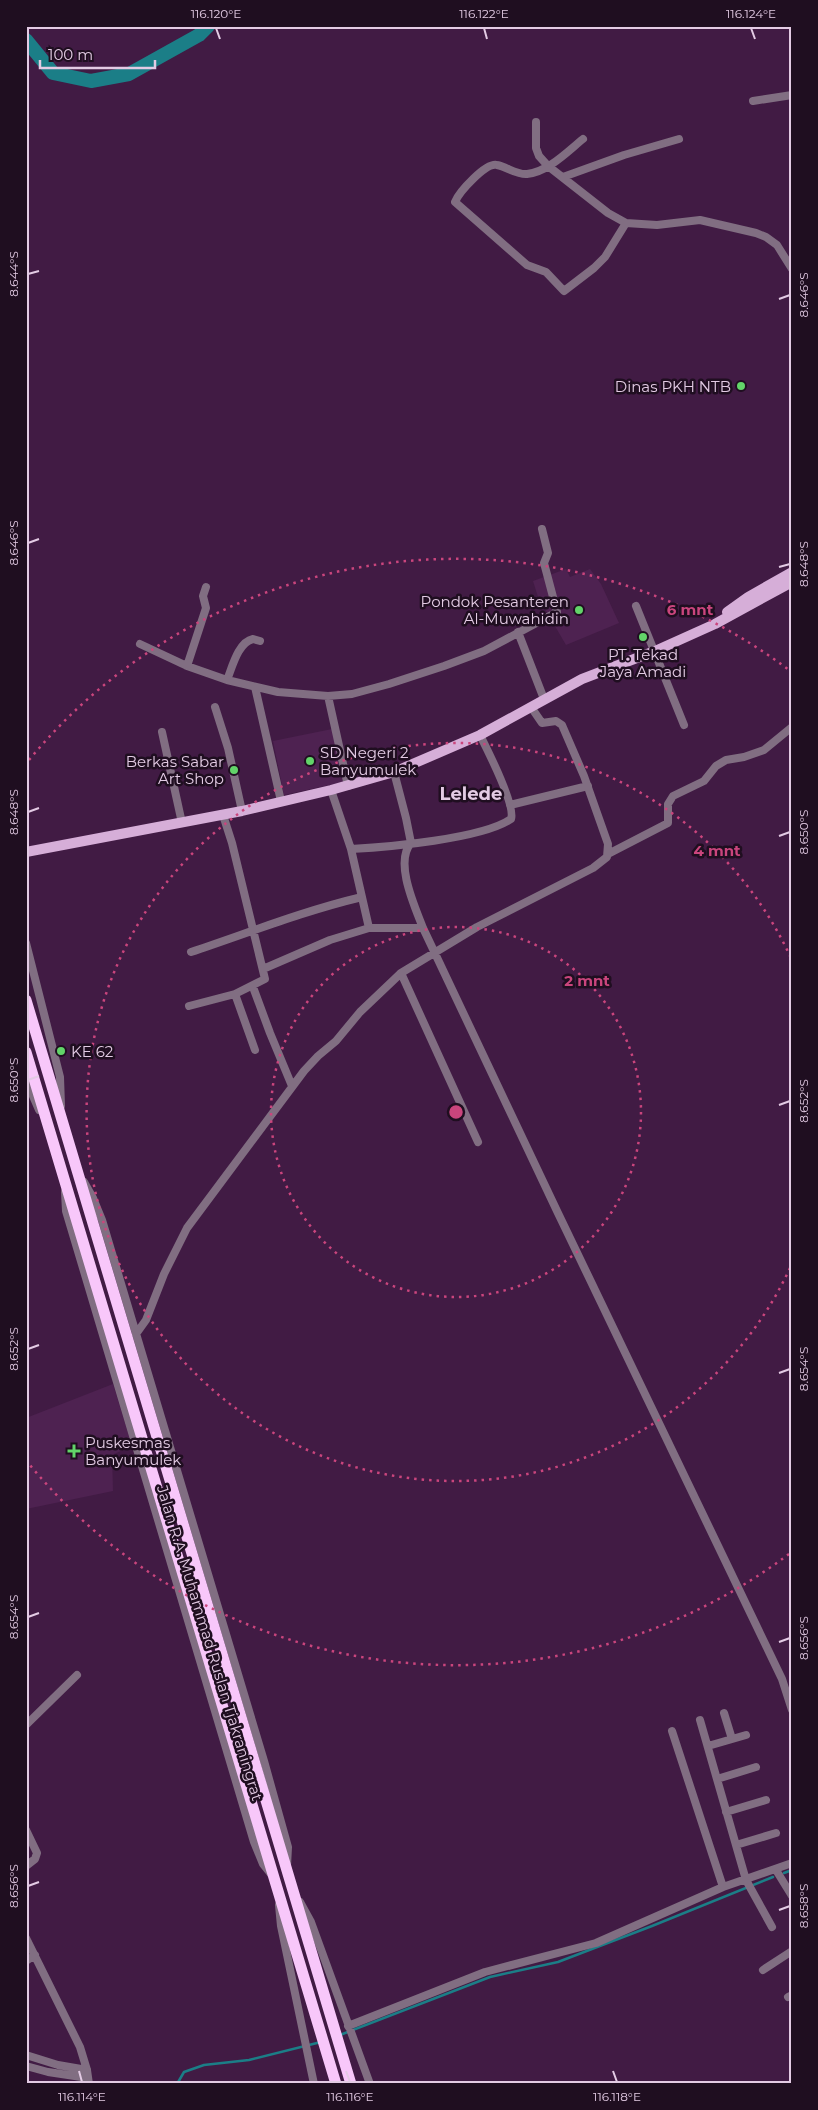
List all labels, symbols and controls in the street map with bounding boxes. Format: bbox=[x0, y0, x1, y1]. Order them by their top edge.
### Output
text: 116.120°E bbox=[191, 6, 241, 21]
text: 116.122°E bbox=[459, 6, 509, 21]
text: 116.124°E bbox=[726, 6, 776, 21]
scale bar bbox=[40, 38, 155, 70]
text: 100 m bbox=[48, 45, 93, 64]
text: 8.644°S bbox=[6, 251, 21, 297]
text: 8.646°S bbox=[796, 272, 811, 318]
place label: Dinas PKH NTB bbox=[615, 377, 731, 396]
marker: Dinas PKH NTB bbox=[735, 380, 747, 392]
text: 8.646°S bbox=[6, 520, 21, 566]
text: 8.648°S bbox=[796, 541, 811, 587]
place label: Pondok Pesanteren Al-Muwahidin bbox=[421, 592, 569, 628]
text: 6 mnt bbox=[667, 600, 714, 619]
marker: Pondok Pesanteren Al-Muwahidin bbox=[573, 604, 585, 616]
marker: PT. Tekad Jaya Amadi bbox=[637, 631, 649, 643]
place label: PT. Tekad Jaya Amadi bbox=[599, 645, 686, 681]
place label: SD Negeri 2 Banyumulek bbox=[320, 743, 416, 779]
place label: Berkas Sabar Art Shop bbox=[126, 752, 224, 788]
marker: SD Negeri 2 Banyumulek bbox=[304, 755, 316, 767]
marker: Berkas Sabar Art Shop bbox=[228, 764, 240, 776]
district label: Lelede bbox=[440, 783, 502, 805]
text: 8.648°S bbox=[6, 789, 21, 835]
text: 8.650°S bbox=[796, 810, 811, 854]
text: 4 mnt bbox=[693, 841, 741, 860]
text: 2 mnt bbox=[564, 971, 610, 990]
place label: KE 62 bbox=[71, 1042, 113, 1061]
marker: KE 62 bbox=[55, 1045, 67, 1057]
text: 8.650°S bbox=[6, 1058, 21, 1102]
text: 8.652°S bbox=[796, 1079, 811, 1123]
centre of rings bbox=[447, 1103, 465, 1121]
text: 8.652°S bbox=[6, 1327, 21, 1371]
text: 8.654°S bbox=[796, 1347, 811, 1391]
place label: Puskesmas Banyumulek bbox=[85, 1433, 181, 1469]
marker: Puskesmas Banyumulek bbox=[67, 1444, 81, 1458]
street label: Jalan R.A. Muhammad Ruslan Tjakraningrat bbox=[153, 1482, 267, 1803]
text: 8.654°S bbox=[6, 1595, 21, 1639]
text: 8.656°S bbox=[796, 1616, 811, 1660]
text: 8.656°S bbox=[6, 1864, 21, 1908]
text: 8.658°S bbox=[796, 1884, 811, 1928]
text: 116.114°E bbox=[58, 2089, 106, 2104]
text: 116.116°E bbox=[326, 2089, 374, 2104]
text: 116.118°E bbox=[593, 2089, 641, 2104]

